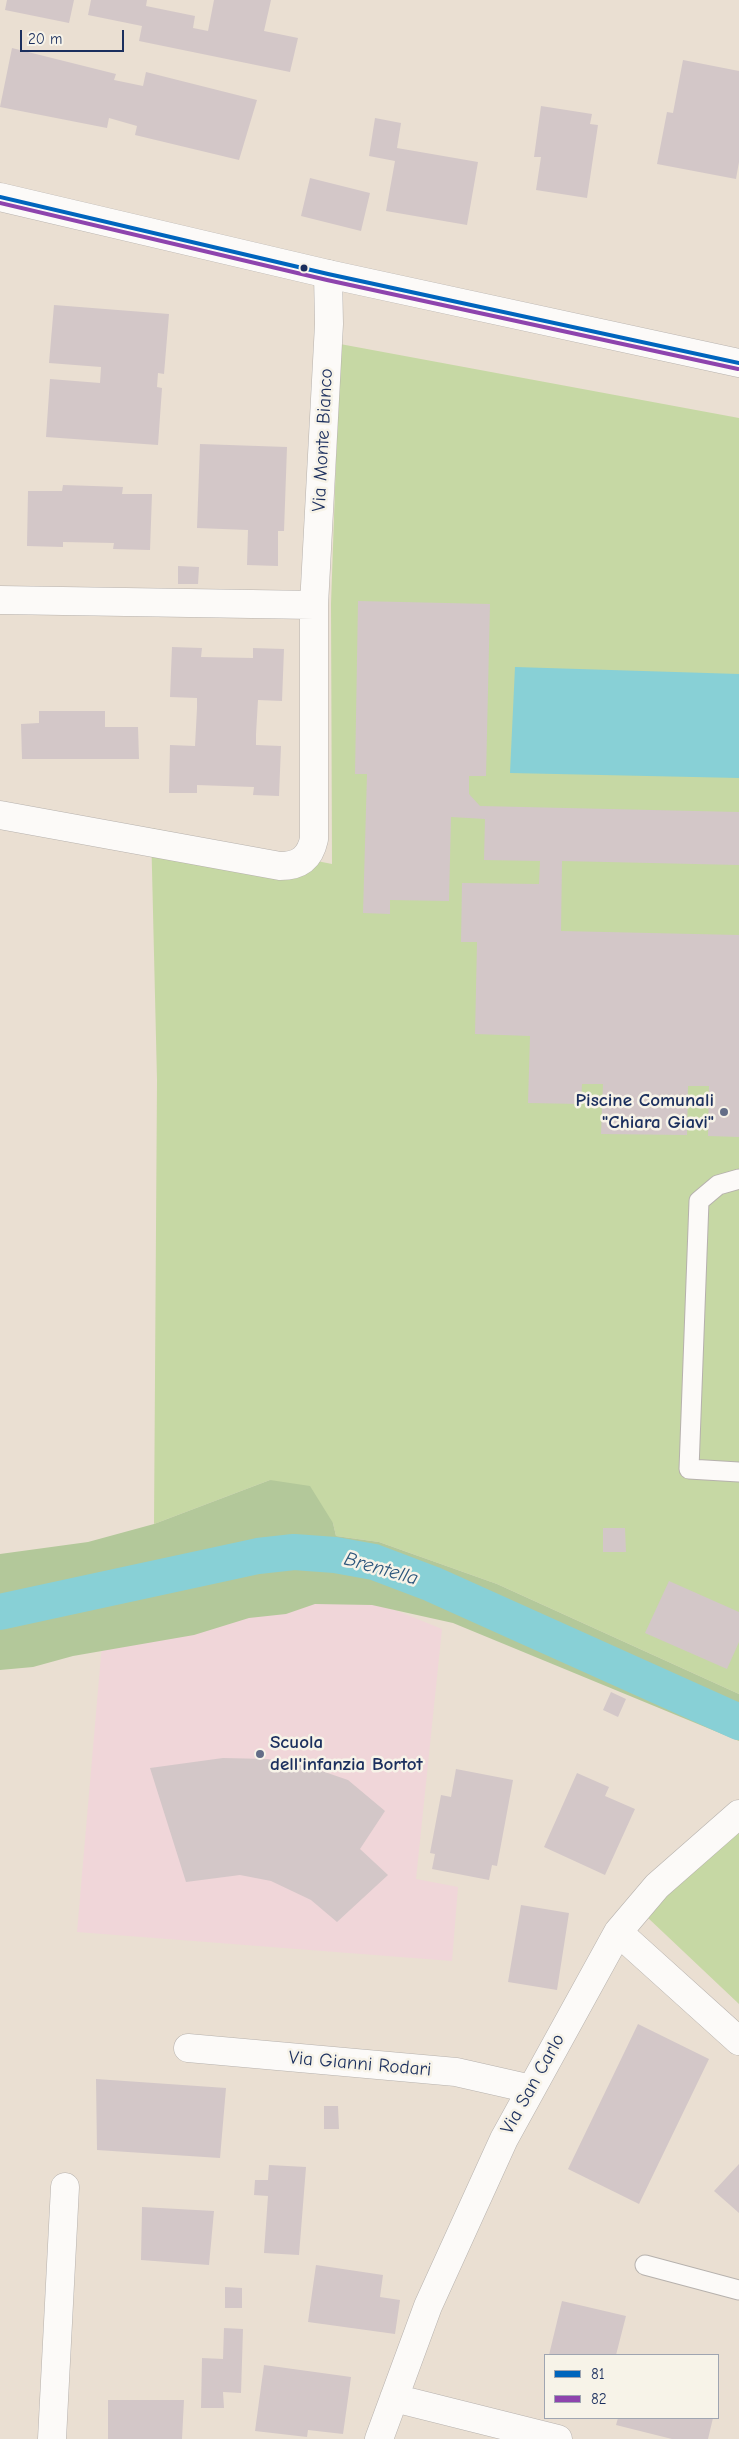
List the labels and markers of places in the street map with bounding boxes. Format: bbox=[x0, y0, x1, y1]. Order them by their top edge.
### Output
unlabelled marker bbox=[299, 263, 309, 273]
place label: Piscine Comunali "Chiara Giavi" bbox=[576, 1090, 714, 1134]
marker: Piscine Comunali "Chiara Giavi" bbox=[718, 1106, 730, 1118]
place label: Scuola dell'infanzia Bortot bbox=[270, 1732, 423, 1776]
marker: Scuola dell'infanzia Bortot bbox=[254, 1748, 266, 1760]

